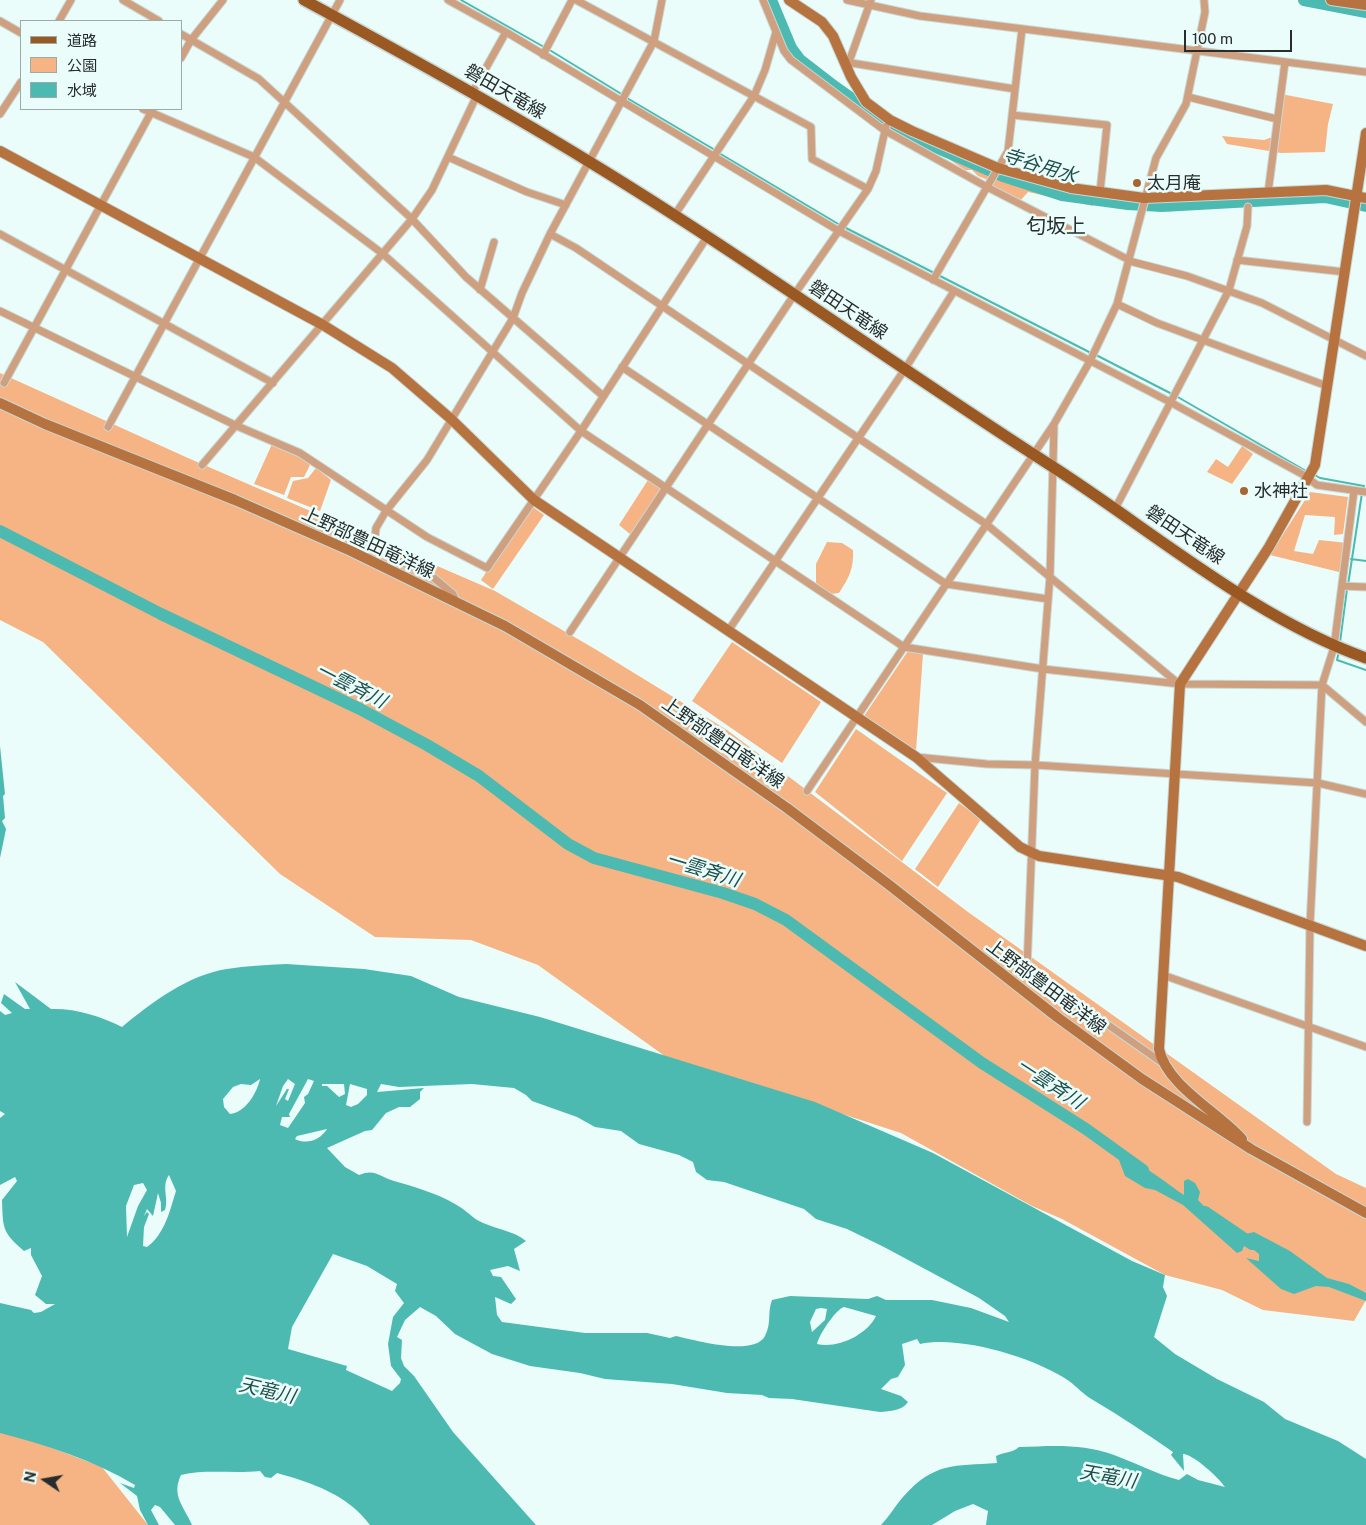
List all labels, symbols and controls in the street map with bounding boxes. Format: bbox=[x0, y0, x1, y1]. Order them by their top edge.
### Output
legend bbox=[20, 20, 182, 110]
scale bar bbox=[1186, 20, 1294, 52]
text: 100 m bbox=[1192, 30, 1233, 47]
text: 道路 bbox=[67, 32, 97, 49]
text: 公園 bbox=[67, 57, 97, 74]
street label: 磐田天竜線 bbox=[461, 60, 549, 124]
text: 水域 bbox=[67, 82, 97, 99]
water label: 寺谷用水 bbox=[1000, 144, 1080, 188]
place label: 太月庵 bbox=[1147, 172, 1201, 194]
marker: 太月庵 bbox=[1131, 177, 1143, 189]
district label: 匂坂上 bbox=[1026, 215, 1086, 239]
street label: 磐田天竜線 bbox=[805, 276, 891, 344]
place label: 水神社 bbox=[1254, 480, 1308, 502]
marker: 水神社 bbox=[1238, 485, 1250, 497]
street label: 磐田天竜線 bbox=[1142, 501, 1228, 569]
street label: 上野部豊田竜洋線 bbox=[298, 503, 438, 583]
water label: 一雲斉川 bbox=[312, 659, 390, 713]
street label: 上野部豊田竜洋線 bbox=[658, 693, 788, 793]
water label: 一雲斉川 bbox=[663, 848, 743, 892]
street label: 上野部豊田竜洋線 bbox=[982, 935, 1110, 1039]
water label: 一雲斉川 bbox=[1012, 1054, 1088, 1114]
water label: 天竜川 bbox=[237, 1373, 297, 1409]
north arrow bbox=[20, 1455, 70, 1505]
water label: 天竜川 bbox=[1078, 1461, 1138, 1493]
text: N bbox=[21, 1470, 39, 1484]

